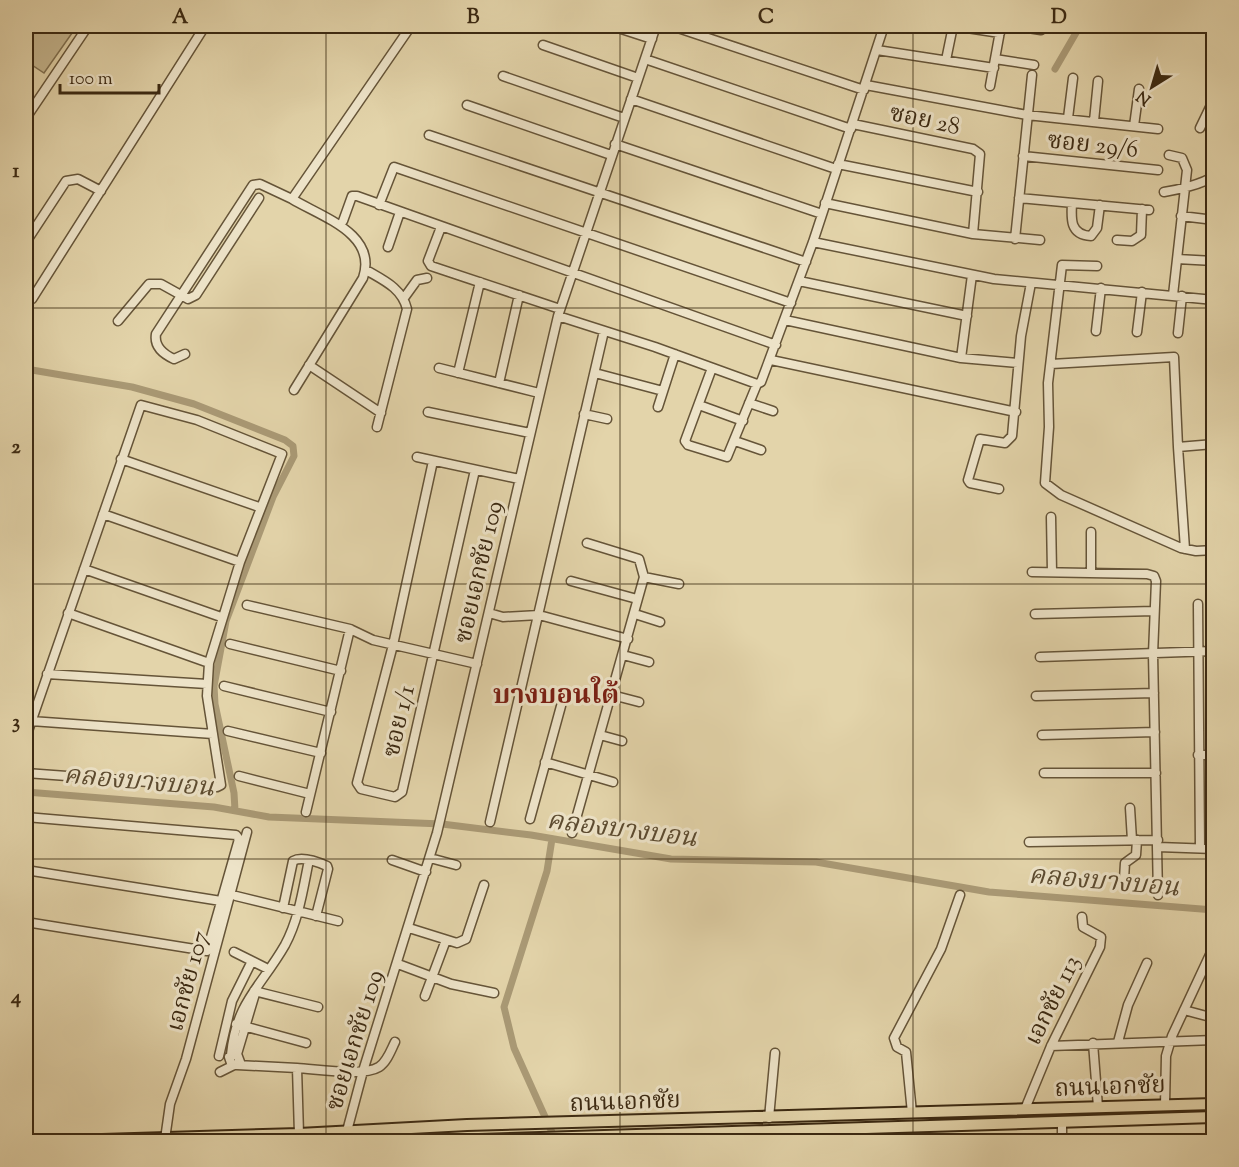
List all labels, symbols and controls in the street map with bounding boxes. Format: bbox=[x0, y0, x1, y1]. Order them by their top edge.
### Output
text: A bbox=[172, 4, 189, 33]
text: B bbox=[467, 4, 480, 33]
text: C bbox=[758, 4, 774, 33]
text: D bbox=[1051, 4, 1067, 33]
scale bar bbox=[60, 57, 159, 95]
north arrow bbox=[1122, 57, 1182, 117]
text: 100 m bbox=[69, 67, 113, 93]
text: N bbox=[1132, 84, 1157, 110]
street label: ซอย 28 bbox=[886, 97, 963, 145]
street label: ซอย 29/6 bbox=[1046, 124, 1140, 168]
text: 1 bbox=[13, 158, 20, 187]
text: 2 bbox=[11, 434, 21, 463]
street label: ซอยเอกชัย 109 bbox=[447, 498, 513, 647]
district label: บางบอนใต้ bbox=[493, 676, 619, 716]
street label: ซอย 1/1 bbox=[375, 682, 425, 761]
text: 3 bbox=[12, 709, 20, 738]
water label: คลองบางบอน bbox=[62, 757, 216, 808]
water label: คลองบางบอน bbox=[545, 803, 700, 858]
water label: คลองบางบอน bbox=[1027, 857, 1181, 908]
street label: เอกชัย 107 bbox=[159, 927, 219, 1036]
street label: เอกชัย 113 bbox=[1017, 950, 1090, 1052]
street label: ซอยเอกชัย 109 bbox=[318, 966, 393, 1115]
text: 4 bbox=[10, 984, 21, 1013]
street label: ถนนเอกชัย bbox=[1054, 1069, 1166, 1107]
street label: ถนนเอกชัย bbox=[569, 1084, 681, 1122]

